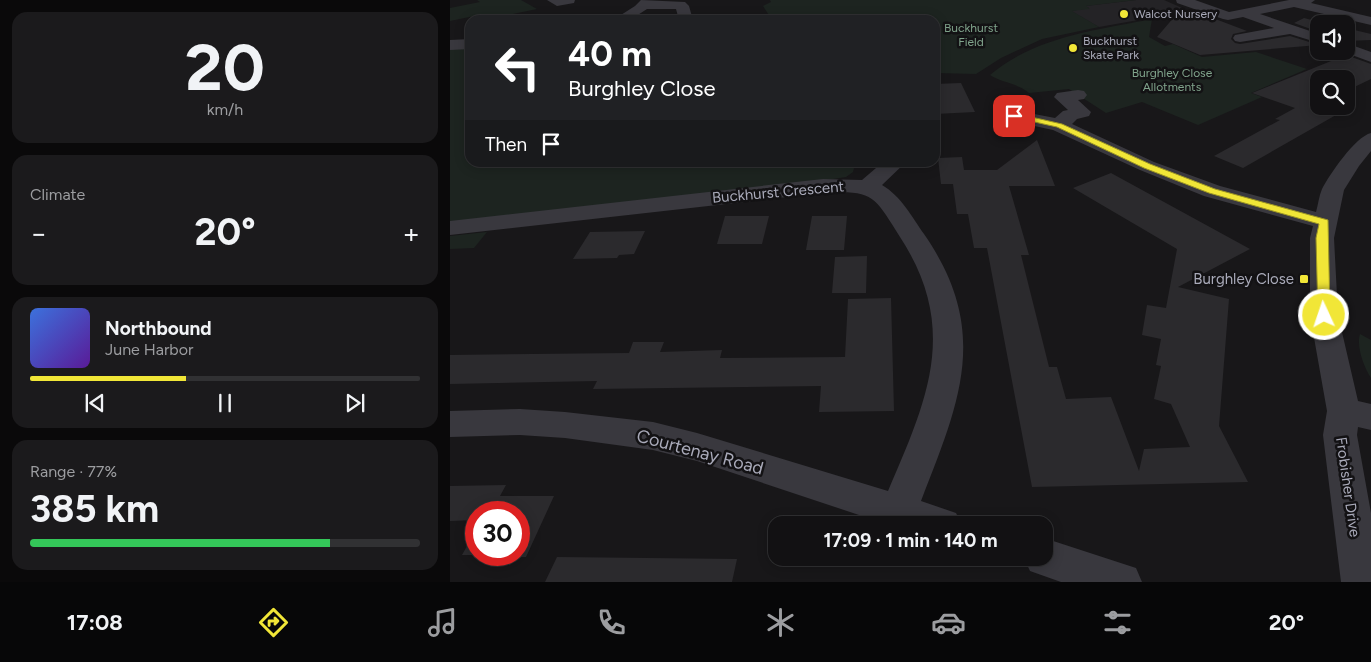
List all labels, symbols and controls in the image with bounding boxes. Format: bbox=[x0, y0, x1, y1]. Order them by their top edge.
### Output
place label: Walcot Nursery bbox=[1134, 7, 1218, 21]
marker: Walcot Nursery bbox=[1118, 8, 1130, 20]
map controls bbox=[1310, 15, 1355, 115]
button: sound bbox=[1310, 15, 1355, 60]
park label: Buckhurst Field bbox=[944, 21, 998, 49]
text: 20 bbox=[185, 28, 265, 106]
text: 40 m bbox=[568, 33, 652, 75]
place label: Buckhurst Skate Park bbox=[1083, 34, 1139, 62]
icon: left bbox=[485, 35, 550, 100]
marker: Buckhurst Skate Park bbox=[1067, 42, 1079, 54]
park label: Burghley Close Allotments bbox=[1132, 66, 1213, 94]
button: search bbox=[1310, 70, 1355, 115]
text: Burghley Close bbox=[568, 75, 716, 102]
pin bbox=[993, 95, 1035, 137]
text: km/h bbox=[207, 100, 243, 119]
icon: arrive bbox=[1000, 102, 1028, 130]
icon: arrive bbox=[537, 130, 565, 158]
text: Then bbox=[485, 133, 527, 156]
street label: Buckhurst Crescent bbox=[711, 177, 845, 207]
text: Climate bbox=[30, 185, 85, 204]
text: 20° bbox=[195, 209, 256, 255]
text: − bbox=[30, 216, 47, 250]
text: + bbox=[403, 216, 420, 250]
place label: Burghley Close bbox=[1193, 270, 1294, 288]
marker: Burghley Close bbox=[1298, 273, 1310, 285]
position arrow bbox=[1297, 288, 1349, 340]
text: Northbound bbox=[105, 317, 212, 340]
text: June Harbor bbox=[105, 340, 193, 359]
icon: previous bbox=[81, 389, 109, 417]
icon: pause bbox=[211, 389, 239, 417]
icon: next bbox=[341, 389, 369, 417]
street label: Courtenay Road bbox=[634, 424, 766, 480]
street label: Frobisher Drive bbox=[1332, 436, 1364, 538]
text: Range · 77% bbox=[30, 462, 117, 481]
text: 385 km bbox=[30, 486, 159, 532]
speed limit sign: 30 bbox=[465, 501, 530, 566]
text: 17:09 · 1 min · 140 m bbox=[824, 529, 997, 552]
icon: directions bbox=[256, 605, 291, 640]
icon: music bbox=[425, 605, 460, 640]
icon: phone bbox=[594, 605, 629, 640]
icon: climate bbox=[763, 605, 798, 640]
icon: car bbox=[931, 605, 966, 640]
icon: filters bbox=[1100, 605, 1135, 640]
text: 17:08 bbox=[67, 609, 123, 636]
text: 20° bbox=[1269, 609, 1304, 636]

